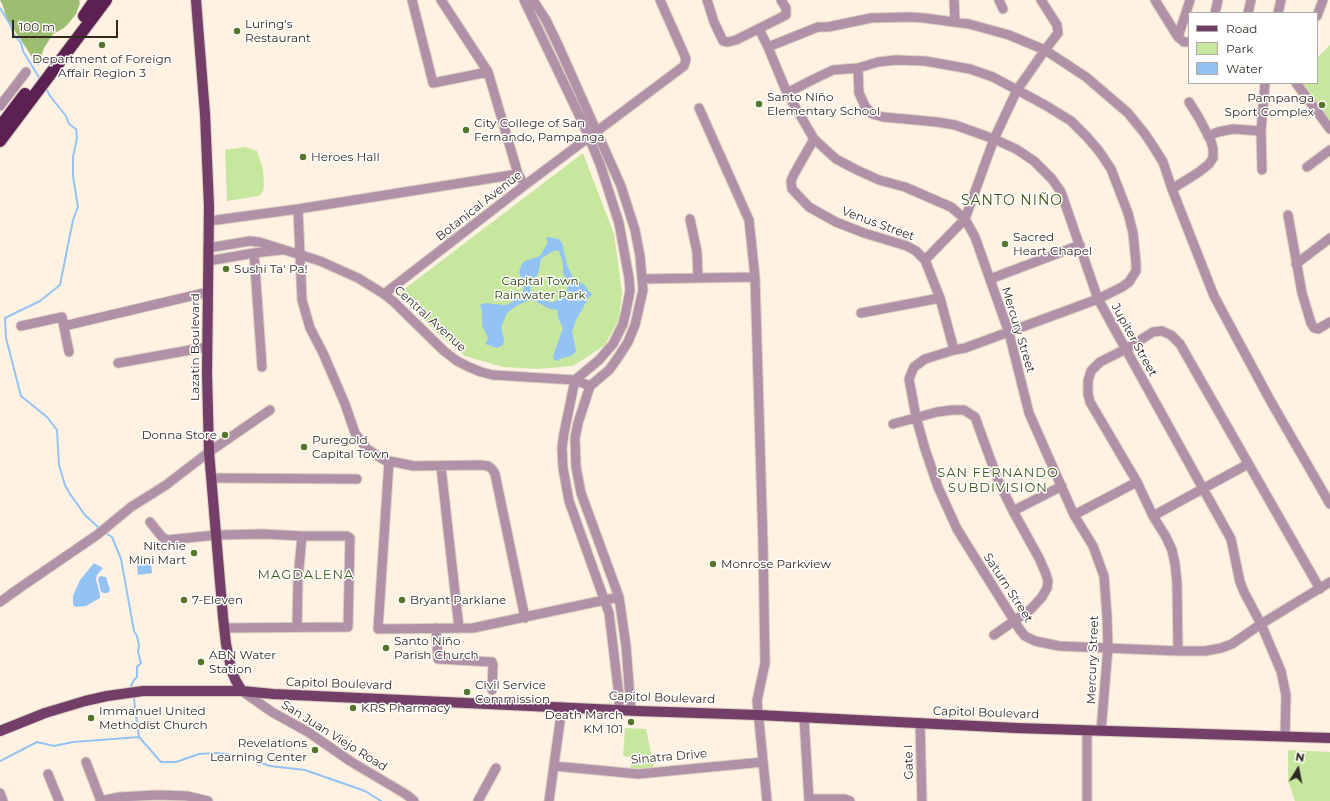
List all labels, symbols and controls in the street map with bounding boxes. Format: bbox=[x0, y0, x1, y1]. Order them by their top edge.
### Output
scale bar bbox=[14, 12, 120, 38]
legend bbox=[1188, 12, 1318, 84]
place label: Luring's Restaurant bbox=[245, 17, 311, 45]
text: 100 m bbox=[19, 19, 55, 34]
text: Road bbox=[1226, 21, 1257, 36]
marker: Luring's Restaurant bbox=[232, 26, 242, 36]
marker: Department of Foreign Affair Region 3 bbox=[97, 40, 107, 50]
text: Park bbox=[1226, 41, 1253, 56]
place label: Department of Foreign Affair Region 3 bbox=[32, 52, 172, 80]
text: Water bbox=[1226, 61, 1262, 76]
place label: Santo Niño Elementary School bbox=[767, 90, 880, 118]
place label: Pampanga Sport Complex bbox=[1225, 91, 1314, 119]
marker: Santo Niño Elementary School bbox=[754, 99, 764, 109]
marker: Pampanga Sport Complex bbox=[1317, 100, 1327, 110]
place label: City College of San Fernando, Pampanga bbox=[474, 116, 605, 144]
marker: City College of San Fernando, Pampanga bbox=[461, 125, 471, 135]
place label: Heroes Hall bbox=[311, 150, 380, 164]
marker: Heroes Hall bbox=[298, 152, 308, 162]
street label: Botanical Avenue bbox=[433, 168, 525, 244]
district label: SANTO NIÑO bbox=[961, 193, 1063, 209]
street label: Venus Street bbox=[840, 204, 916, 244]
place label: Sacred Heart Chapel bbox=[1013, 230, 1092, 258]
marker: Sacred Heart Chapel bbox=[1000, 239, 1010, 249]
place label: Sushi Ta' Pa! bbox=[234, 262, 308, 276]
marker: Sushi Ta' Pa! bbox=[221, 264, 231, 274]
park label: Capital Town Rainwater Park bbox=[494, 274, 586, 302]
street label: Central Avenue bbox=[391, 283, 469, 355]
street label: Mercury Street bbox=[998, 285, 1038, 375]
street label: Lazatin Boulevard bbox=[188, 293, 202, 401]
street label: Jupiter Street bbox=[1108, 301, 1160, 379]
place label: Donna Store bbox=[142, 428, 217, 442]
marker: Donna Store bbox=[220, 430, 230, 440]
place label: Puregold Capital Town bbox=[312, 433, 389, 461]
marker: Puregold Capital Town bbox=[299, 442, 309, 452]
district label: SAN FERNANDO SUBDIVISION bbox=[937, 465, 1059, 496]
place label: Nitchie Mini Mart bbox=[128, 539, 186, 567]
marker: Nitchie Mini Mart bbox=[189, 548, 199, 558]
street label: Saturn Street bbox=[980, 551, 1036, 625]
place label: Monrose Parkview bbox=[721, 557, 831, 571]
marker: Monrose Parkview bbox=[708, 559, 718, 569]
district label: MAGDALENA bbox=[258, 567, 354, 583]
place label: 7-Eleven bbox=[192, 593, 243, 607]
place label: Bryant Parklane bbox=[410, 593, 506, 607]
marker: 7-Eleven bbox=[179, 595, 189, 605]
marker: Bryant Parklane bbox=[397, 595, 407, 605]
street label: Mercury Street bbox=[1084, 615, 1102, 705]
place label: Santo Niño Parish Church bbox=[394, 634, 479, 662]
marker: Santo Niño Parish Church bbox=[381, 643, 391, 653]
place label: ABN Water Station bbox=[209, 648, 276, 676]
marker: ABN Water Station bbox=[196, 657, 206, 667]
street label: Capitol Boulevard bbox=[286, 675, 392, 693]
place label: Civil Service Commission bbox=[475, 678, 550, 706]
marker: Civil Service Commission bbox=[462, 687, 472, 697]
street label: Capitol Boulevard bbox=[609, 689, 715, 707]
street label: San Juan Viejo Road bbox=[278, 698, 390, 774]
place label: KRS Pharmacy bbox=[361, 701, 450, 715]
marker: KRS Pharmacy bbox=[348, 703, 358, 713]
place label: Immanuel United Methodist Church bbox=[99, 704, 208, 732]
street label: Capitol Boulevard bbox=[933, 704, 1039, 722]
place label: Death March KM 101 bbox=[545, 708, 623, 736]
marker: Immanuel United Methodist Church bbox=[86, 713, 96, 723]
marker: Death March KM 101 bbox=[626, 717, 636, 727]
place label: Revelations Learning Center bbox=[210, 736, 307, 764]
street label: Gate I bbox=[901, 744, 917, 780]
marker: Revelations Learning Center bbox=[310, 745, 320, 755]
street label: Sinatra Drive bbox=[630, 746, 708, 768]
north arrow bbox=[1278, 749, 1318, 789]
text: N bbox=[1294, 750, 1306, 765]

